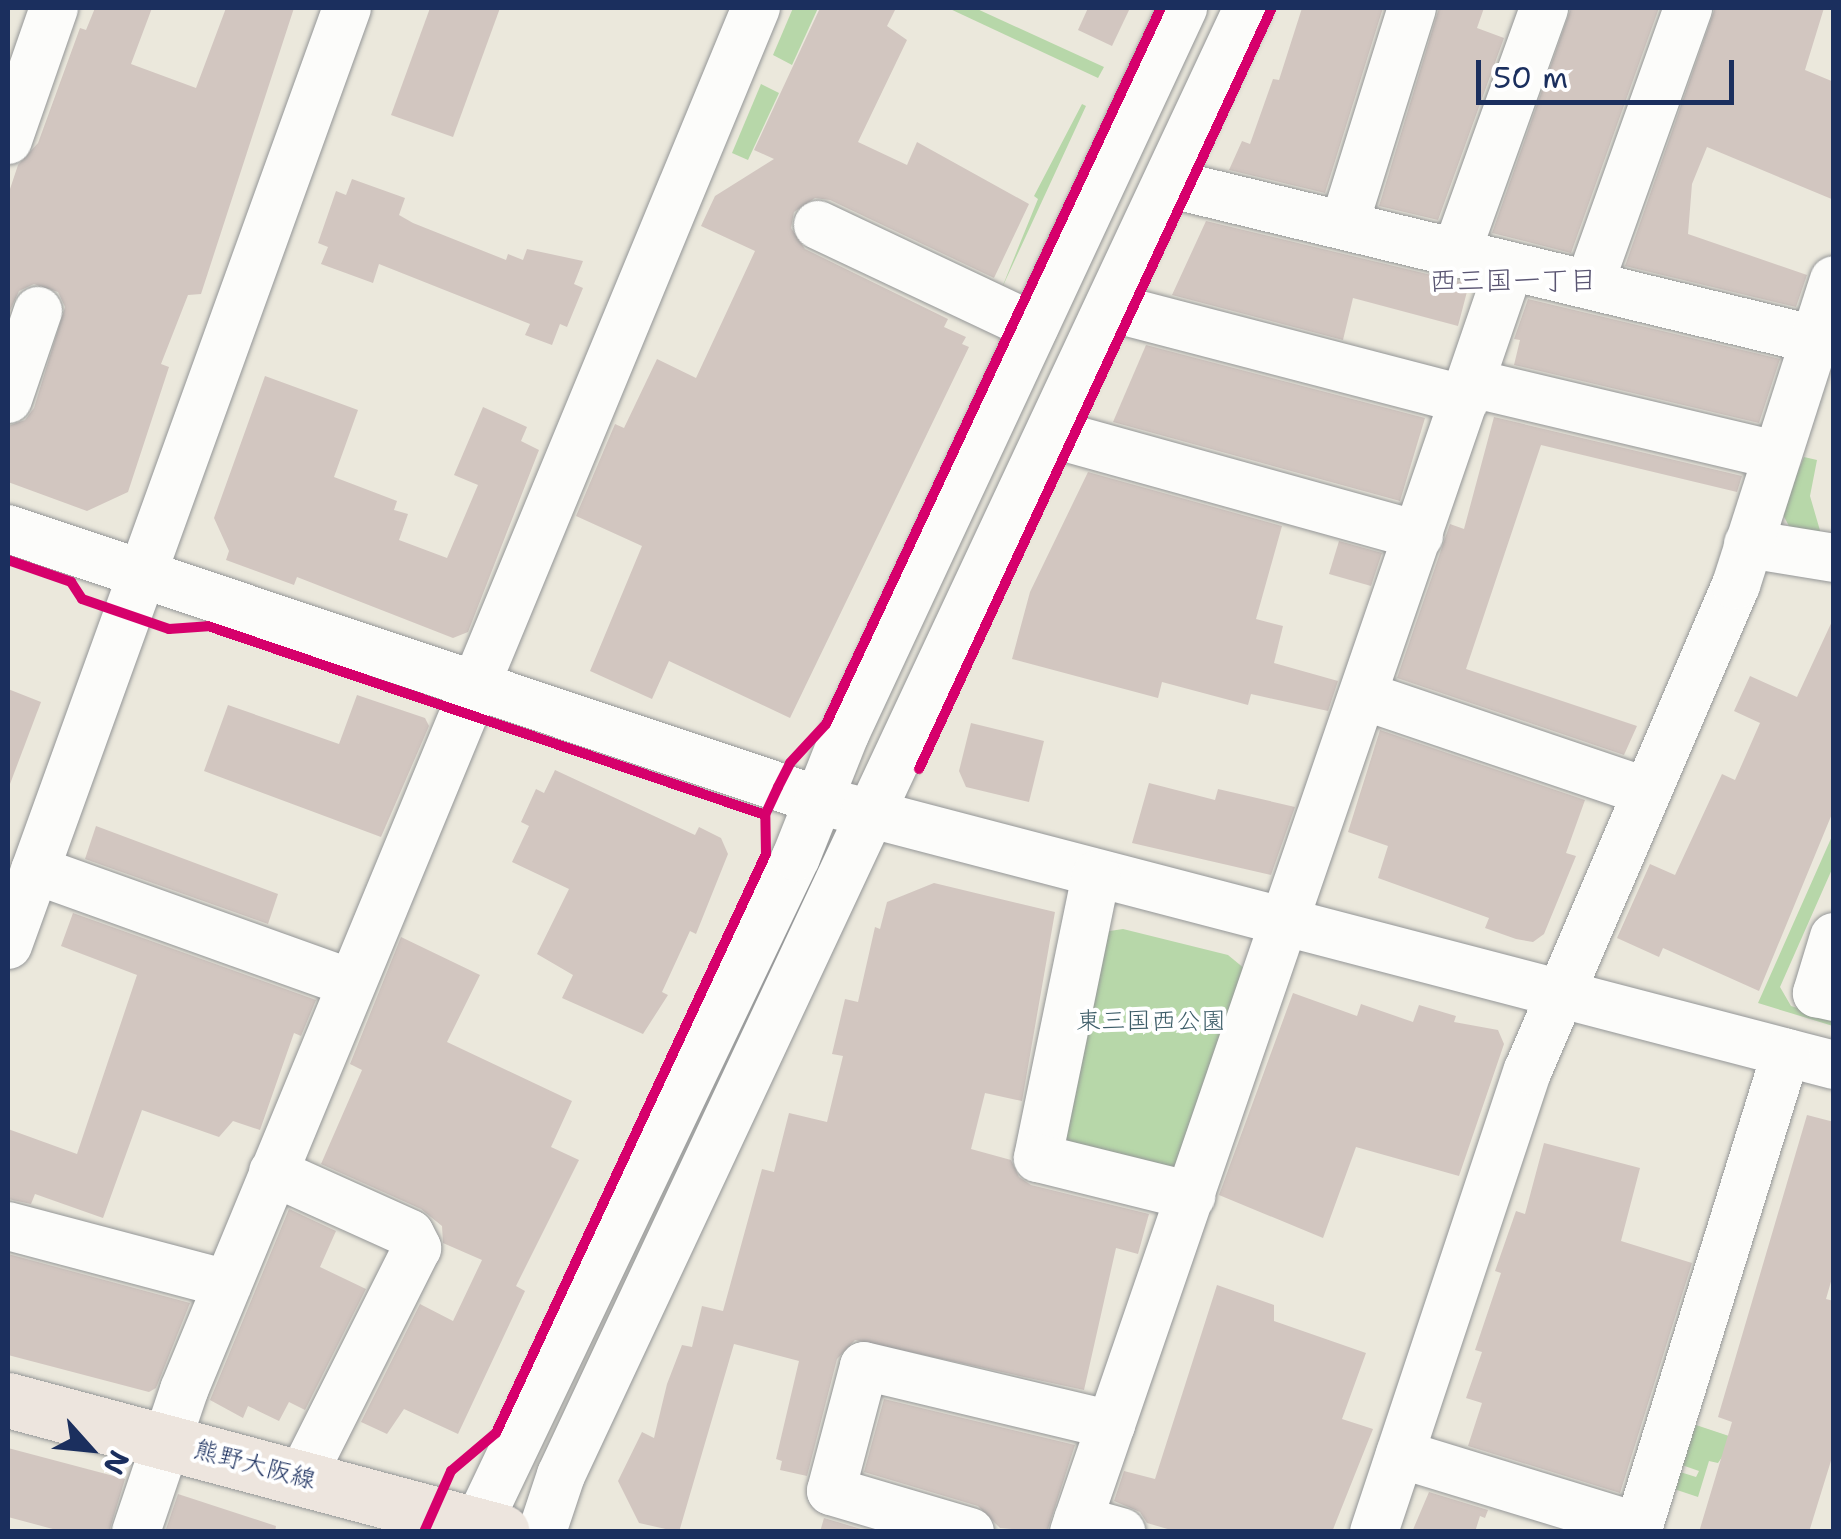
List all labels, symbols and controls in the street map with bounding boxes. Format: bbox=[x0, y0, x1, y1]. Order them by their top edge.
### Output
scale bar bbox=[1481, 40, 1738, 102]
text: 50 m bbox=[1493, 57, 1568, 98]
district label: 西三国一丁目 bbox=[1429, 263, 1597, 297]
park label: 東三国西公園 bbox=[1076, 1005, 1226, 1035]
north arrow bbox=[40, 1399, 140, 1499]
street label: 熊野大阪線 bbox=[191, 1433, 319, 1495]
text: N bbox=[95, 1444, 139, 1481]

